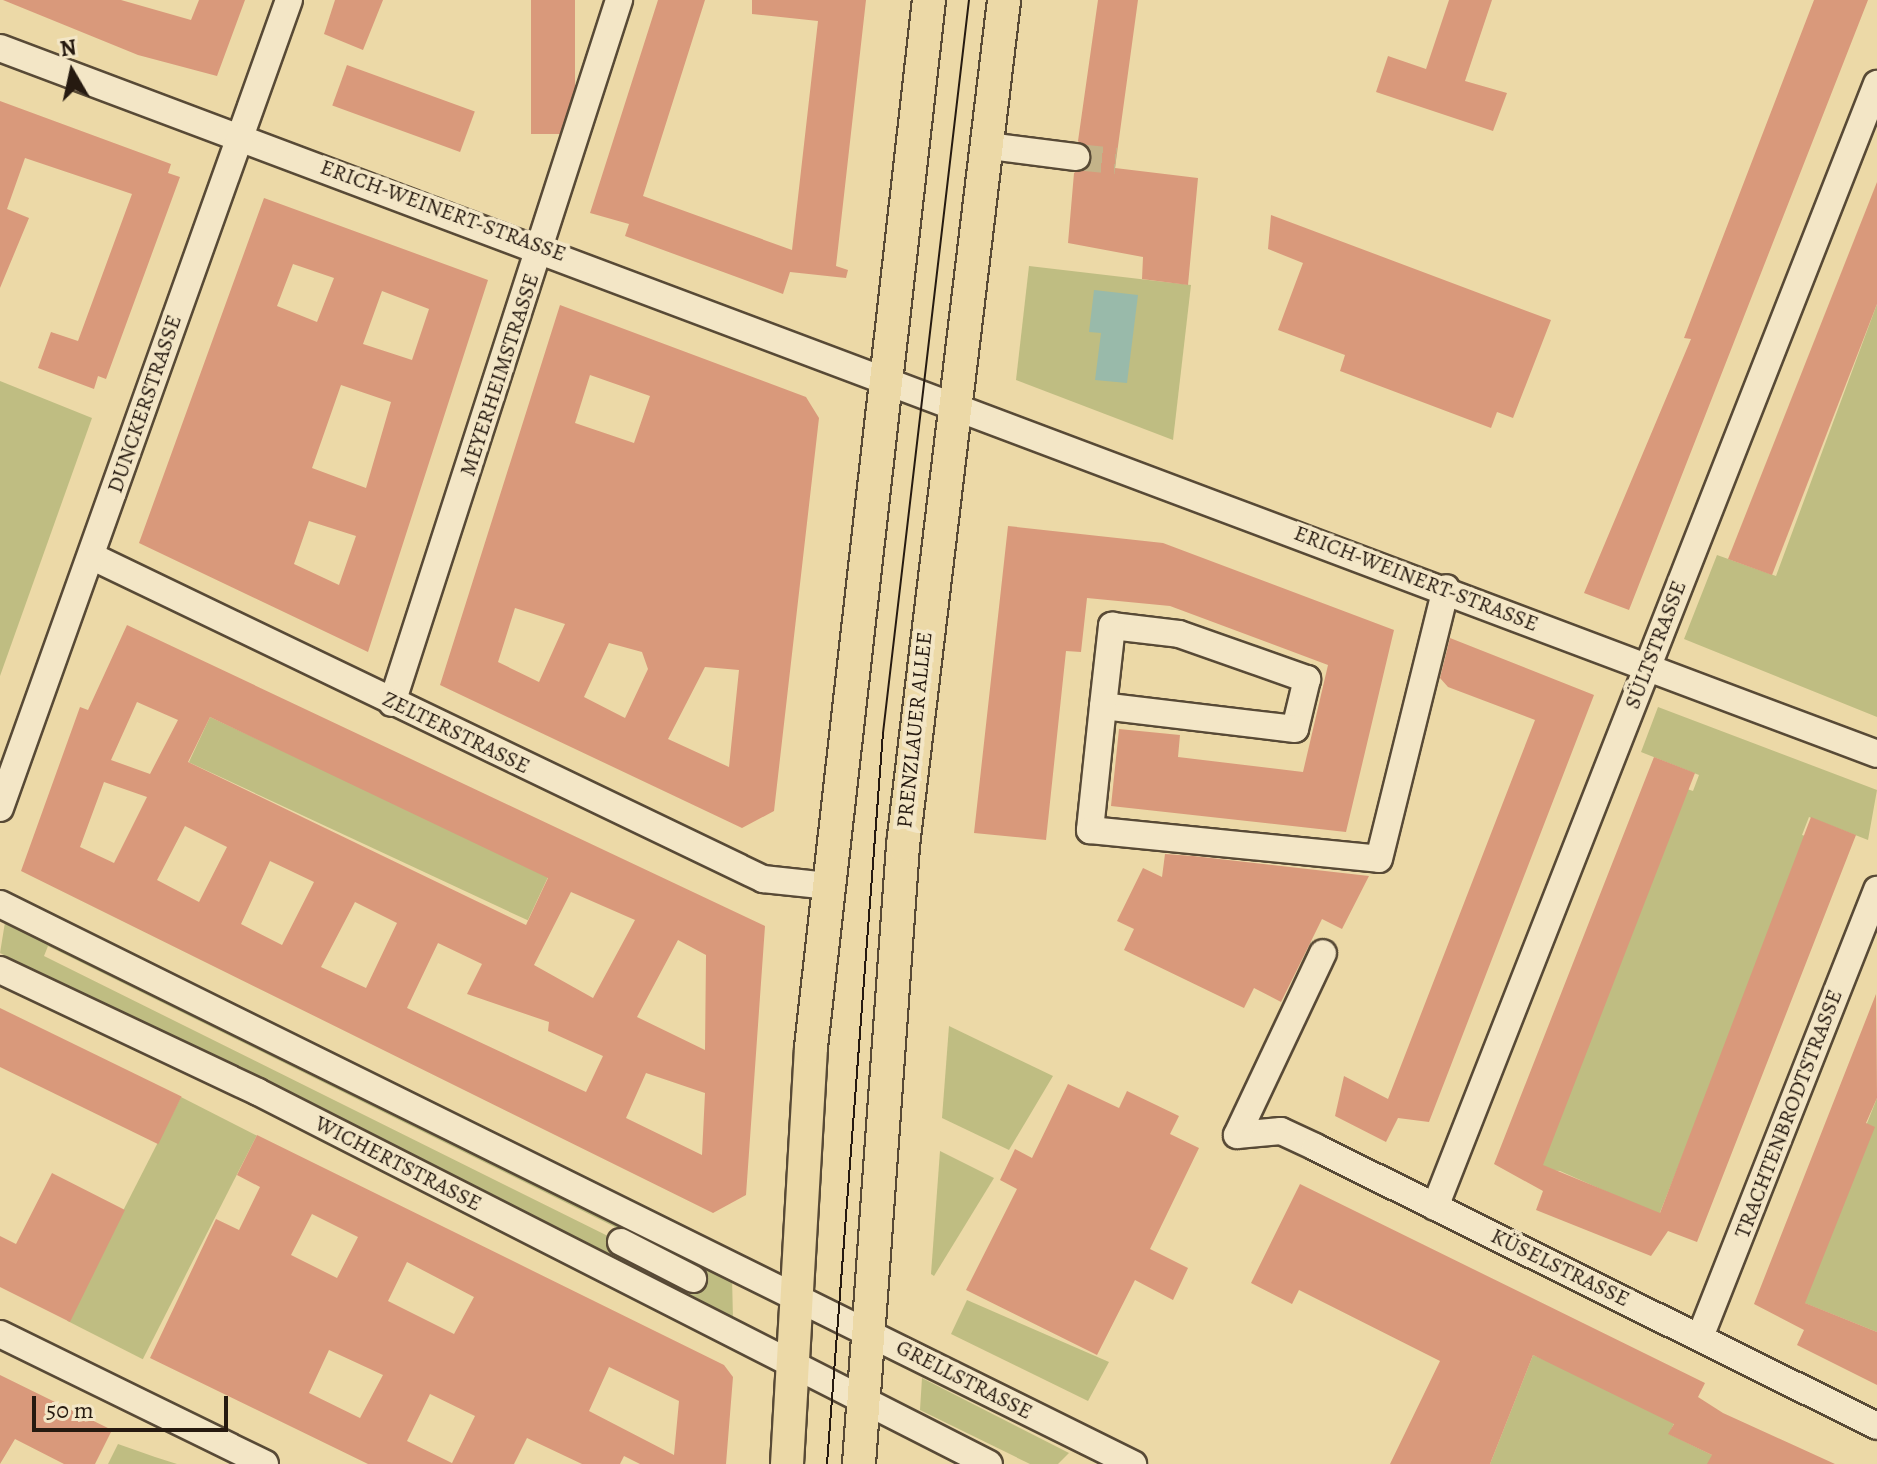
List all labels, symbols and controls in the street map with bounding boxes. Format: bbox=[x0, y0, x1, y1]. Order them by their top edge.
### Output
north arrow bbox=[32, 32, 112, 112]
text: N bbox=[58, 32, 79, 64]
street label: ERICH-WEINERT-STRASSE bbox=[317, 154, 569, 268]
street label: MEYERHEIMSTRASSE bbox=[455, 270, 545, 480]
street label: DUNCKERSTRASSE bbox=[102, 311, 188, 497]
street label: ERICH-WEINERT-STRASSE bbox=[1290, 520, 1542, 638]
street label: SÜLTSTRASSE bbox=[1619, 577, 1693, 713]
street label: PRENZLAUER ALLEE bbox=[892, 631, 938, 829]
street label: ZELTERSTRASSE bbox=[378, 686, 534, 780]
street label: TRACHTENBRODTSTRASSE bbox=[1729, 986, 1849, 1242]
street label: WICHERTSTRASSE bbox=[310, 1111, 486, 1217]
street label: KÜSELSTRASSE bbox=[1486, 1223, 1634, 1313]
street label: GRELLSTRASSE bbox=[892, 1334, 1036, 1426]
scale bar bbox=[36, 1380, 232, 1430]
text: 50 m bbox=[46, 1394, 94, 1426]

